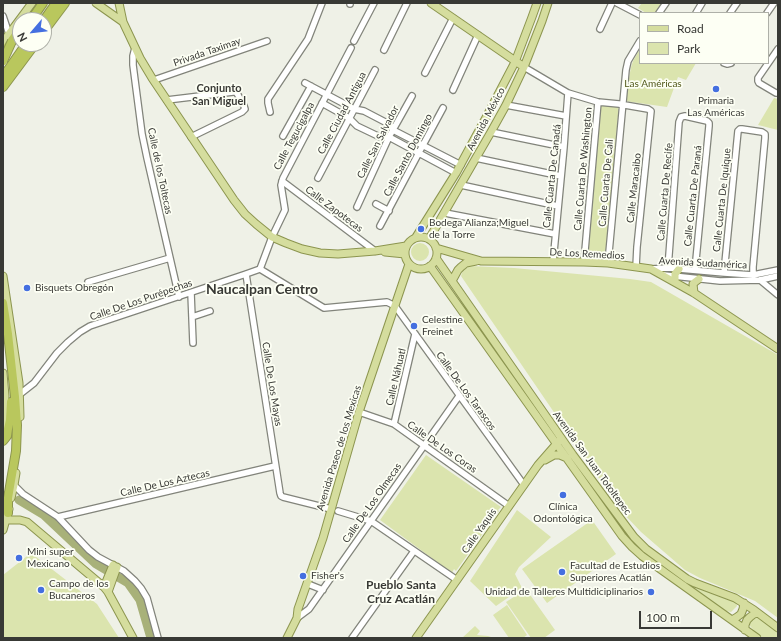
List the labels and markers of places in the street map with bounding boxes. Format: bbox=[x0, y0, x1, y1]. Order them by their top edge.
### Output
marker: Primaria Las Américas bbox=[711, 84, 721, 94]
place label: Primaria Las Américas bbox=[687, 95, 745, 118]
place label: Bodega Alianza;Miguel de la Torre bbox=[429, 217, 529, 240]
marker: Bodega Alianza;Miguel de la Torre bbox=[416, 224, 426, 234]
place label: Bisquets Obregón bbox=[35, 282, 114, 294]
marker: Bisquets Obregón bbox=[22, 283, 32, 293]
place label: Celestine Freinet bbox=[422, 314, 463, 338]
marker: Celestine Freinet bbox=[409, 321, 419, 331]
marker: Clínica Odontológica bbox=[558, 490, 568, 500]
place label: Clínica Odontológica bbox=[533, 501, 593, 524]
place label: Mini super Mexicano bbox=[27, 546, 74, 570]
marker: Mini super Mexicano bbox=[14, 553, 24, 563]
place label: Facultad de Estudios Superiores Acatlán bbox=[570, 560, 660, 584]
marker: Facultad de Estudios Superiores Acatlán bbox=[557, 567, 567, 577]
place label: Fisher's bbox=[311, 570, 344, 582]
marker: Fisher's bbox=[298, 571, 308, 581]
place label: Campo de los Bucaneros bbox=[49, 578, 109, 602]
marker: Campo de los Bucaneros bbox=[36, 585, 46, 595]
place label: Unidad de Talleres Multidiciplinarios bbox=[485, 586, 643, 598]
marker: Unidad de Talleres Multidiciplinarios bbox=[646, 587, 656, 597]

